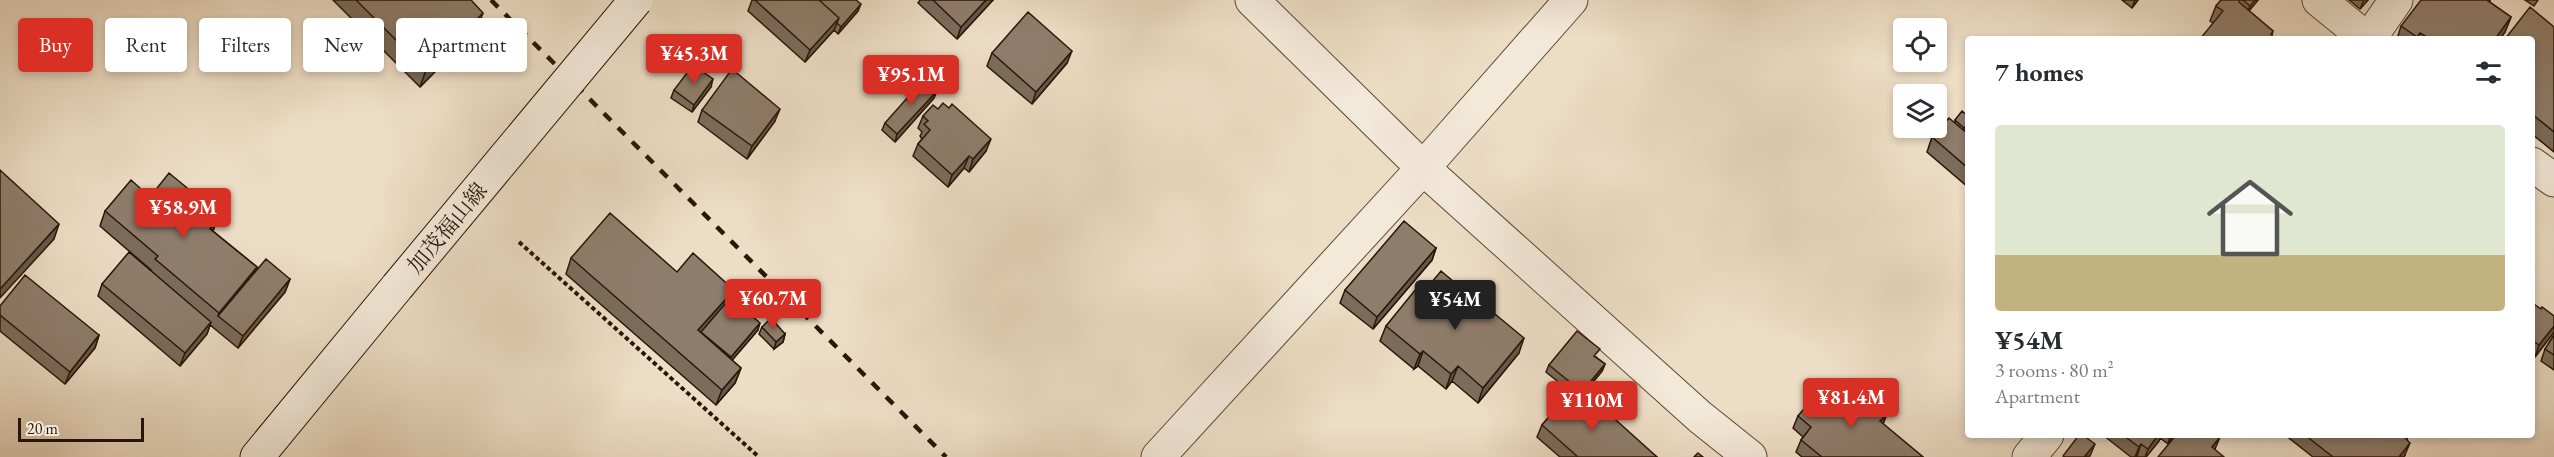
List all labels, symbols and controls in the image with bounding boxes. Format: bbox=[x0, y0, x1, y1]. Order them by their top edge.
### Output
chip: Buy bbox=[18, 18, 93, 72]
chip: Rent bbox=[105, 18, 187, 72]
chip: Filters bbox=[199, 18, 291, 72]
chip: New bbox=[303, 18, 384, 72]
chip: Apartment bbox=[396, 18, 527, 72]
map controls bbox=[1893, 18, 1947, 138]
button: locate bbox=[1893, 18, 1947, 72]
pin: ¥45.3M bbox=[645, 34, 743, 85]
text: ¥45.3M bbox=[660, 40, 728, 66]
pin: ¥95.1M bbox=[862, 55, 960, 106]
text: 7 homes bbox=[1995, 55, 2084, 89]
icon: filters bbox=[2472, 56, 2505, 89]
text: ¥95.1M bbox=[877, 61, 945, 87]
button: layers bbox=[1893, 84, 1947, 138]
icon: home bbox=[2196, 164, 2304, 272]
street label: 加茂福山線 bbox=[401, 177, 493, 279]
pin: ¥58.9M bbox=[134, 188, 232, 239]
text: ¥58.9M bbox=[149, 194, 217, 220]
pin: ¥60.7M bbox=[724, 279, 822, 330]
pin: ¥54M bbox=[1419, 280, 1491, 331]
text: ¥60.7M bbox=[739, 285, 807, 311]
text: ¥54M bbox=[1429, 286, 1481, 312]
text: ¥54M bbox=[1995, 323, 2063, 357]
text: 3 rooms · 80 m² bbox=[1995, 357, 2114, 383]
pin: ¥81.4M bbox=[1802, 378, 1900, 429]
pin: ¥110M bbox=[1550, 381, 1634, 432]
text: Apartment bbox=[1995, 383, 2080, 409]
text: ¥81.4M bbox=[1817, 384, 1885, 410]
text: ¥110M bbox=[1560, 387, 1624, 413]
scale bar bbox=[18, 415, 144, 442]
text: 20 m bbox=[27, 418, 58, 439]

